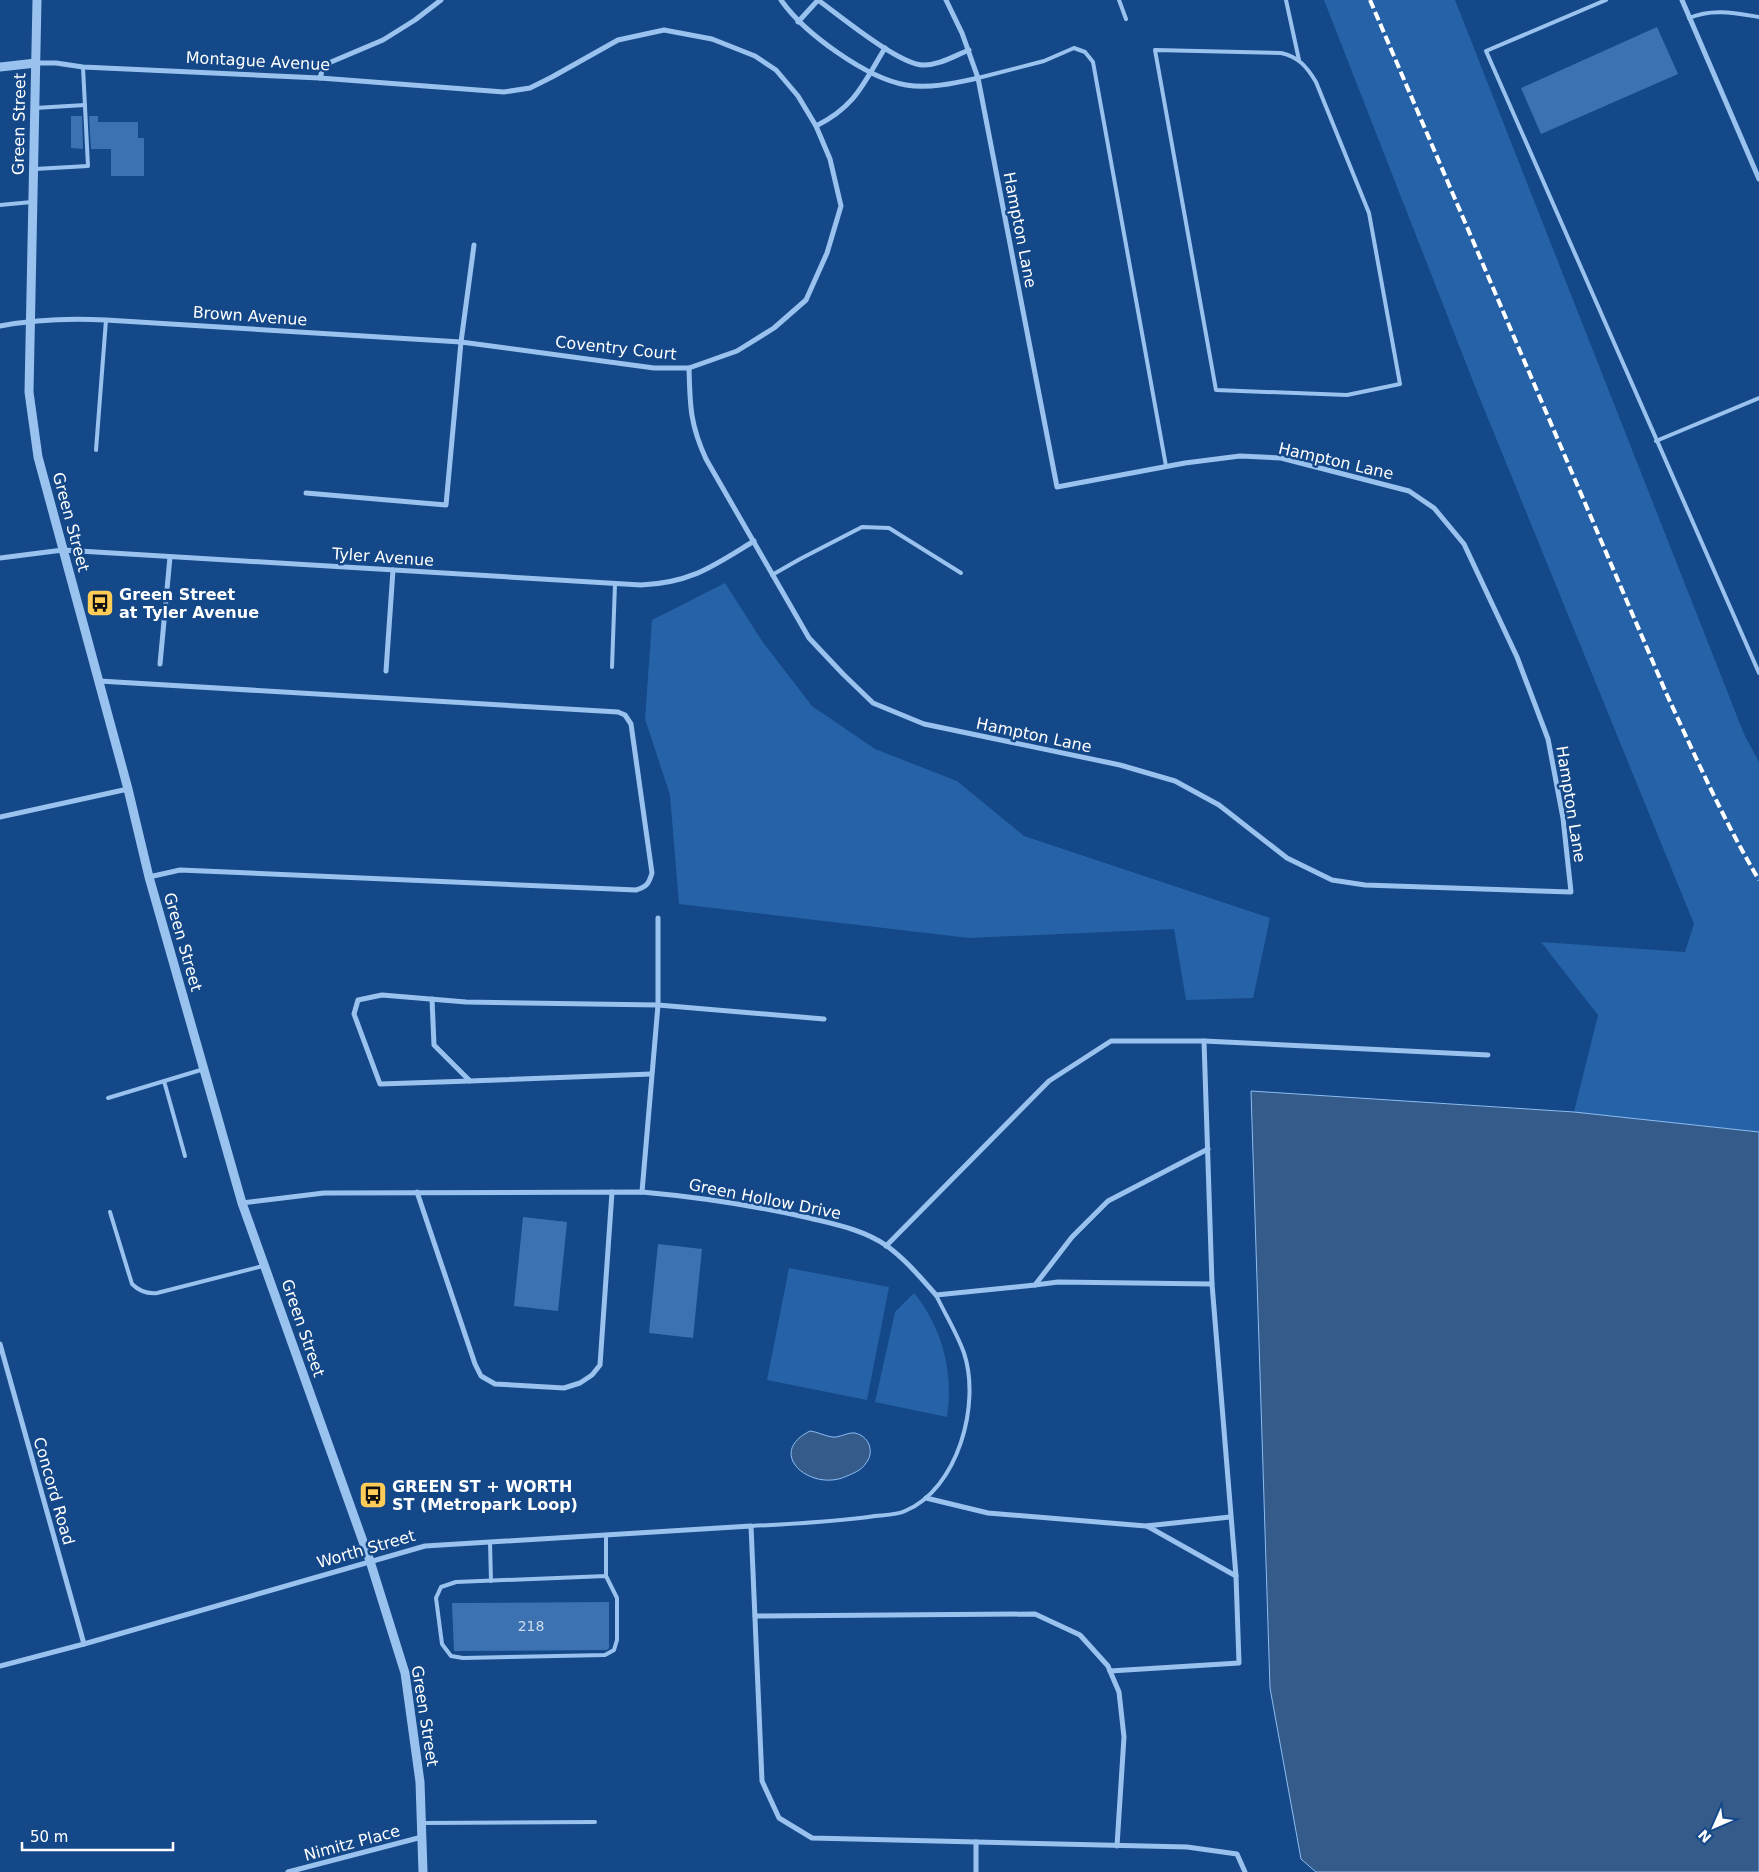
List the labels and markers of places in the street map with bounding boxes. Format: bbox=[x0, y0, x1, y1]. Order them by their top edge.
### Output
place label: Green Street at Tyler Avenue bbox=[119, 585, 259, 622]
bus stop icon: Green Street at Tyler Avenue bbox=[85, 588, 115, 618]
place label: GREEN ST + WORTH ST (Metropark Loop) bbox=[392, 1477, 578, 1514]
bus stop icon: GREEN ST + WORTH ST (Metropark Loop) bbox=[358, 1480, 388, 1510]

